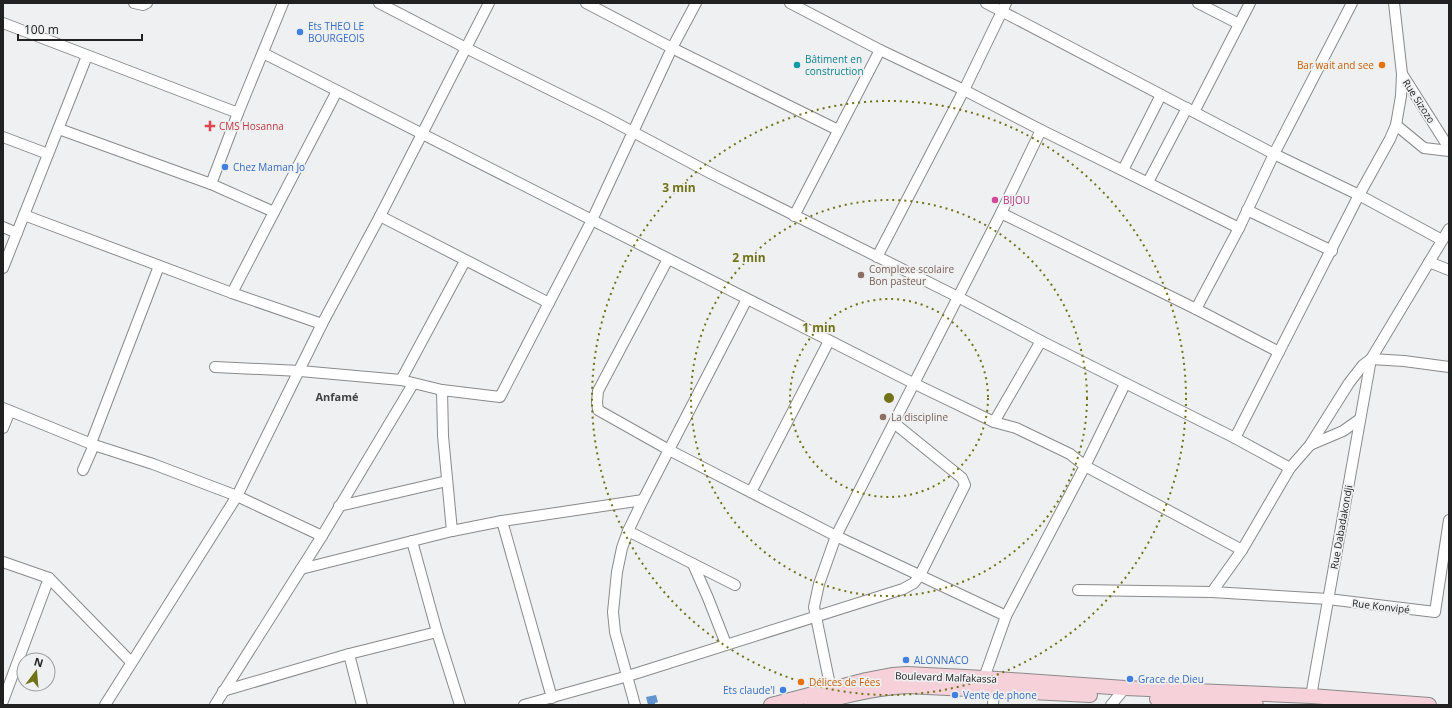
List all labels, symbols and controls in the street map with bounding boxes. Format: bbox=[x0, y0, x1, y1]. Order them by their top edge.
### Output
scale bar bbox=[18, 16, 142, 42]
place label: Ets THEO LE BOURGEOIS bbox=[308, 19, 365, 45]
text: 100 m bbox=[24, 21, 59, 38]
marker: Ets THEO LE BOURGEOIS bbox=[295, 27, 305, 37]
place label: Bâtiment en construction bbox=[805, 52, 864, 78]
place label: Bar wait and see bbox=[1297, 58, 1374, 72]
marker: Bâtiment en construction bbox=[792, 60, 802, 70]
marker: Bar wait and see bbox=[1377, 60, 1387, 70]
street label: Rue Sizozo bbox=[1400, 76, 1438, 126]
place label: CMS Hosanna bbox=[219, 119, 284, 133]
marker: CMS Hosanna bbox=[204, 120, 216, 132]
place label: Chez Maman Jo bbox=[233, 160, 305, 174]
marker: Chez Maman Jo bbox=[220, 162, 230, 172]
text: 3 min bbox=[662, 179, 696, 196]
place label: BIJOU bbox=[1003, 193, 1030, 207]
marker: BIJOU bbox=[990, 195, 1000, 205]
text: 2 min bbox=[732, 249, 766, 266]
place label: Complexe scolaire Bon pasteur bbox=[869, 262, 955, 288]
marker: Complexe scolaire Bon pasteur bbox=[856, 270, 866, 280]
text: 1 min bbox=[802, 319, 836, 336]
district label: Anfamé bbox=[315, 389, 359, 404]
centre of rings bbox=[882, 391, 896, 405]
place label: La discipline bbox=[891, 410, 948, 424]
marker: La discipline bbox=[878, 412, 888, 422]
street label: Rue Dabadakondji bbox=[1327, 484, 1355, 570]
street label: Rue Konvipé bbox=[1351, 596, 1411, 617]
north arrow bbox=[16, 652, 56, 692]
text: N bbox=[33, 653, 45, 670]
place label: ALONNACO bbox=[914, 653, 969, 667]
marker: ALONNACO bbox=[901, 655, 911, 665]
street label: Boulevard Malfakassa bbox=[895, 668, 997, 686]
place label: Grace de Dieu bbox=[1138, 672, 1204, 686]
marker: Grace de Dieu bbox=[1125, 674, 1135, 684]
place label: Délices de Fées bbox=[809, 675, 880, 689]
marker: Délices de Fées bbox=[796, 677, 806, 687]
place label: Ets claude'l bbox=[723, 683, 775, 697]
marker: Ets claude'l bbox=[778, 685, 788, 695]
place label: Vente de phone bbox=[963, 688, 1037, 702]
marker: Vente de phone bbox=[950, 690, 960, 700]

